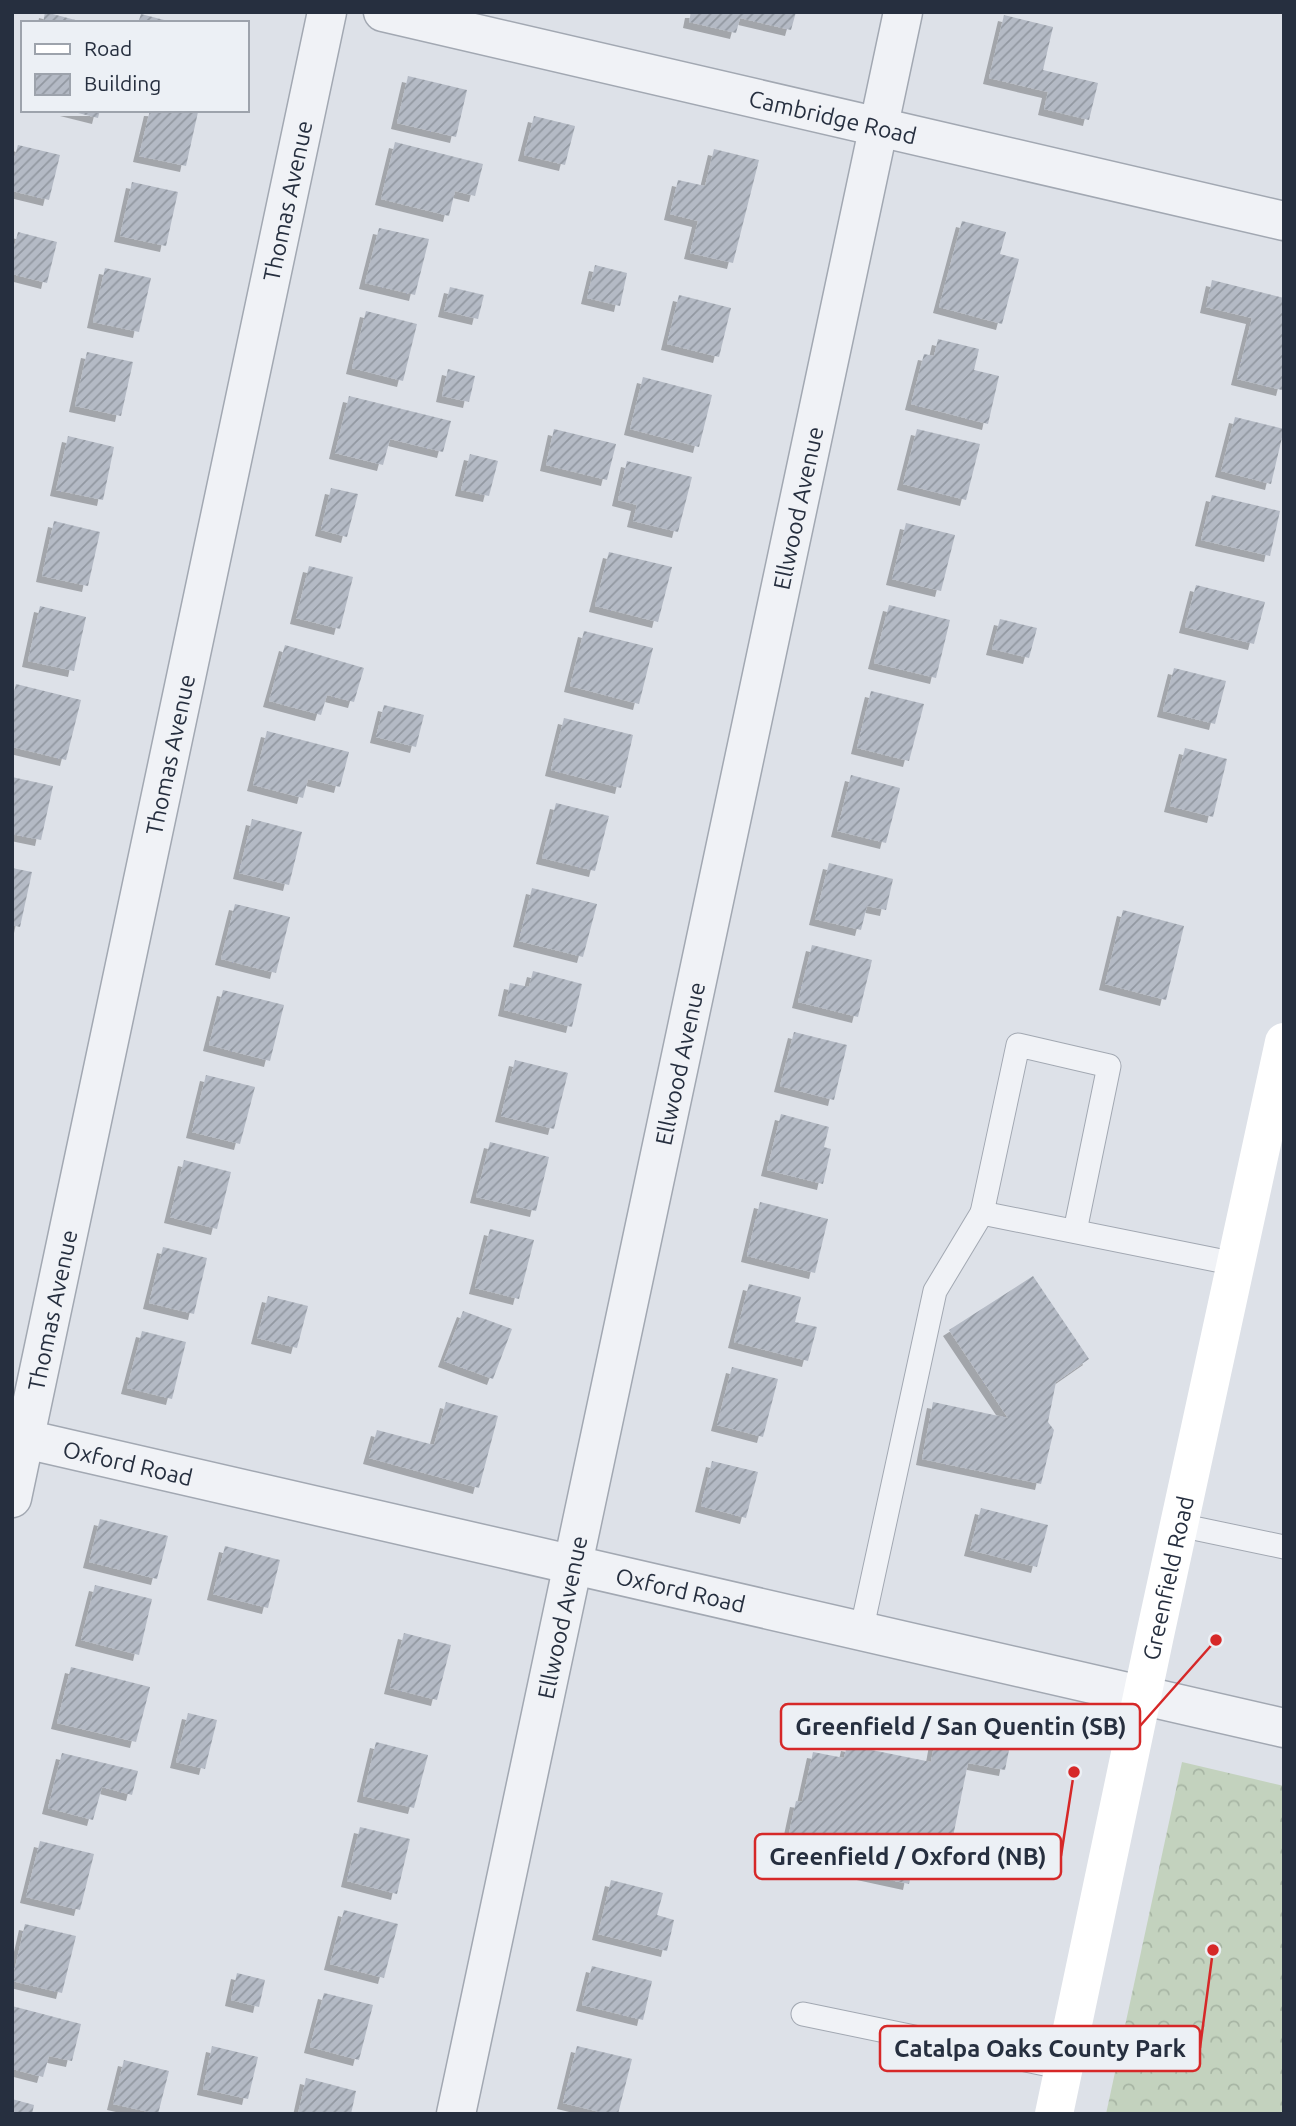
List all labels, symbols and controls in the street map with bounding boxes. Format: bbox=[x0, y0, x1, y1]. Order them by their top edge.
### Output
legend bbox=[21, 21, 248, 112]
text: Road bbox=[84, 36, 132, 60]
text: Building bbox=[84, 71, 161, 95]
street label: Cambridge Road bbox=[747, 85, 919, 148]
street label: Thomas Avenue bbox=[258, 118, 316, 284]
street label: Ellwood Avenue bbox=[768, 424, 827, 592]
street label: Thomas Avenue bbox=[140, 672, 199, 837]
street label: Ellwood Avenue bbox=[650, 980, 709, 1147]
street label: Thomas Avenue bbox=[23, 1227, 81, 1393]
street label: Oxford Road bbox=[61, 1436, 195, 1490]
street label: Greenfield Road bbox=[1138, 1493, 1197, 1662]
street label: Ellwood Avenue bbox=[532, 1533, 591, 1701]
street label: Oxford Road bbox=[613, 1563, 748, 1616]
callout: Greenfield / San Quentin (SB) bbox=[781, 1704, 1140, 1749]
text: Greenfield / San Quentin (SB) bbox=[795, 1713, 1127, 1740]
callout: Greenfield / Oxford (NB) bbox=[755, 1834, 1061, 1879]
text: Greenfield / Oxford (NB) bbox=[769, 1843, 1047, 1870]
callout: Catalpa Oaks County Park bbox=[880, 2026, 1200, 2071]
text: Catalpa Oaks County Park bbox=[894, 2035, 1187, 2062]

